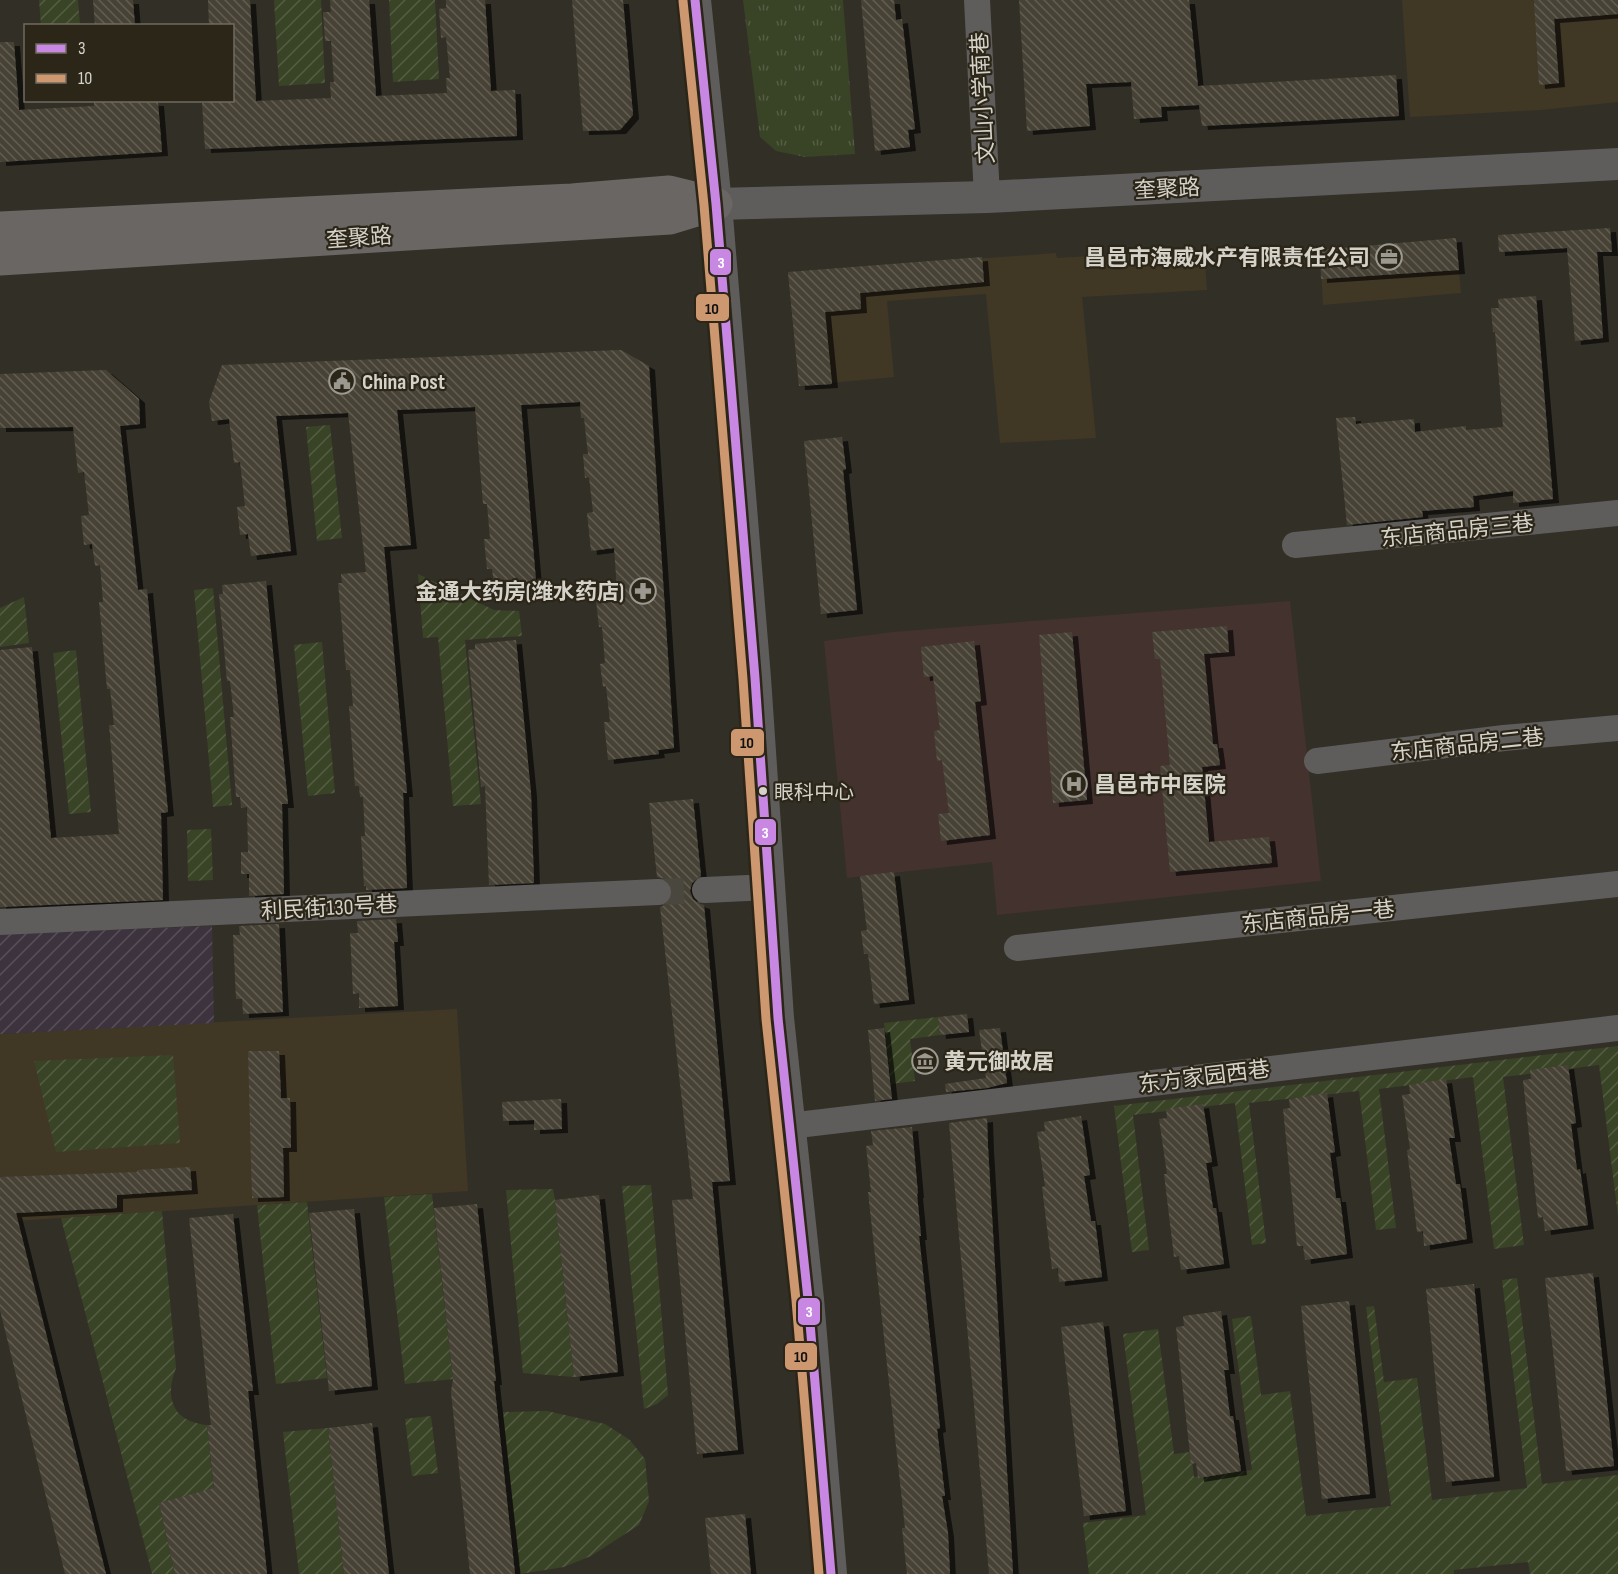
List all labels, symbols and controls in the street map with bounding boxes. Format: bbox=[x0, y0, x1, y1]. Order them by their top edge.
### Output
legend bbox=[24, 24, 234, 102]
street label: 文山小学南巷 bbox=[967, 31, 1000, 165]
text: 3 bbox=[78, 38, 86, 59]
text: 10 bbox=[78, 68, 92, 89]
street label: 奎聚路 bbox=[1133, 174, 1201, 205]
street label: 奎聚路 bbox=[325, 223, 393, 254]
office icon: 昌邑市海威水产有限责任公司 bbox=[1374, 242, 1404, 272]
place label: 昌邑市海威水产有限责任公司 bbox=[1084, 245, 1370, 272]
line badge: 3 bbox=[709, 248, 732, 276]
text: 3 bbox=[717, 254, 725, 273]
line badge: 10 bbox=[695, 293, 730, 322]
text: 10 bbox=[705, 300, 719, 319]
public building icon: China Post bbox=[327, 366, 357, 396]
place label: China Post bbox=[362, 369, 445, 396]
street label: 东店商品房三巷 bbox=[1379, 510, 1535, 553]
pharmacy icon: 金通大药房(潍水药店) bbox=[628, 576, 658, 606]
place label: 金通大药房(潍水药店) bbox=[416, 579, 624, 606]
street label: 东店商品房二巷 bbox=[1389, 724, 1545, 767]
line badge: 10 bbox=[730, 728, 765, 757]
text: 10 bbox=[740, 734, 754, 753]
hospital icon: 昌邑市中医院 bbox=[1059, 769, 1089, 799]
place label: 昌邑市中医院 bbox=[1094, 772, 1226, 799]
place label: 眼科中心 bbox=[774, 781, 854, 805]
marker: 眼科中心 bbox=[757, 785, 769, 797]
line badge: 3 bbox=[754, 818, 777, 846]
text: 3 bbox=[761, 824, 769, 843]
street label: 利民街130号巷 bbox=[260, 891, 398, 926]
street label: 东店商品房一巷 bbox=[1240, 896, 1396, 939]
museum icon: 黄元御故居 bbox=[910, 1046, 940, 1076]
place label: 黄元御故居 bbox=[944, 1049, 1054, 1076]
street label: 东方家园西巷 bbox=[1137, 1056, 1271, 1099]
line badge: 3 bbox=[797, 1297, 821, 1326]
text: 3 bbox=[805, 1303, 813, 1322]
line badge: 10 bbox=[784, 1342, 818, 1371]
text: 10 bbox=[794, 1348, 808, 1367]

